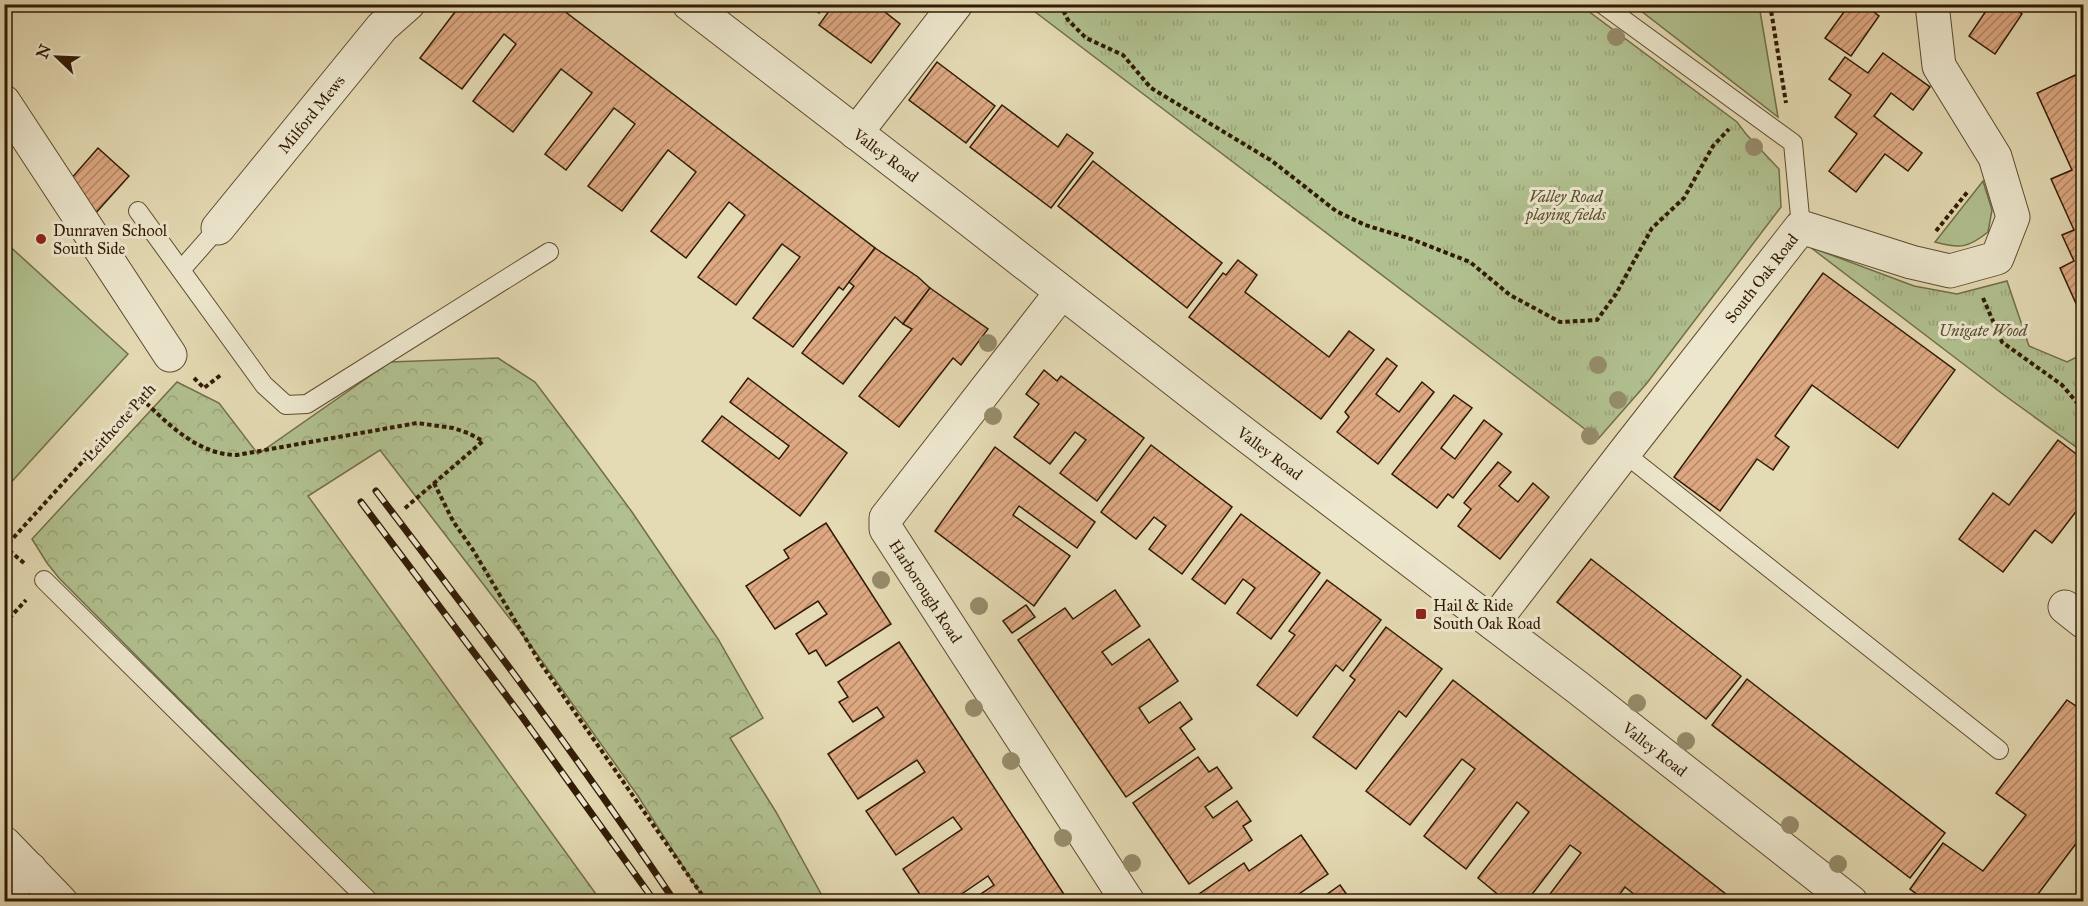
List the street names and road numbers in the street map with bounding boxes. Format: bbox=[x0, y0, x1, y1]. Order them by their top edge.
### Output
street label: Milford Mews bbox=[274, 71, 349, 157]
street label: Valley Road bbox=[848, 124, 922, 186]
street label: South Oak Road bbox=[1721, 230, 1802, 327]
street label: Leithcote Path bbox=[79, 379, 159, 465]
street label: Valley Road bbox=[1232, 422, 1306, 484]
street label: Harborough Road bbox=[884, 536, 966, 647]
street label: Valley Road bbox=[1618, 718, 1691, 781]

